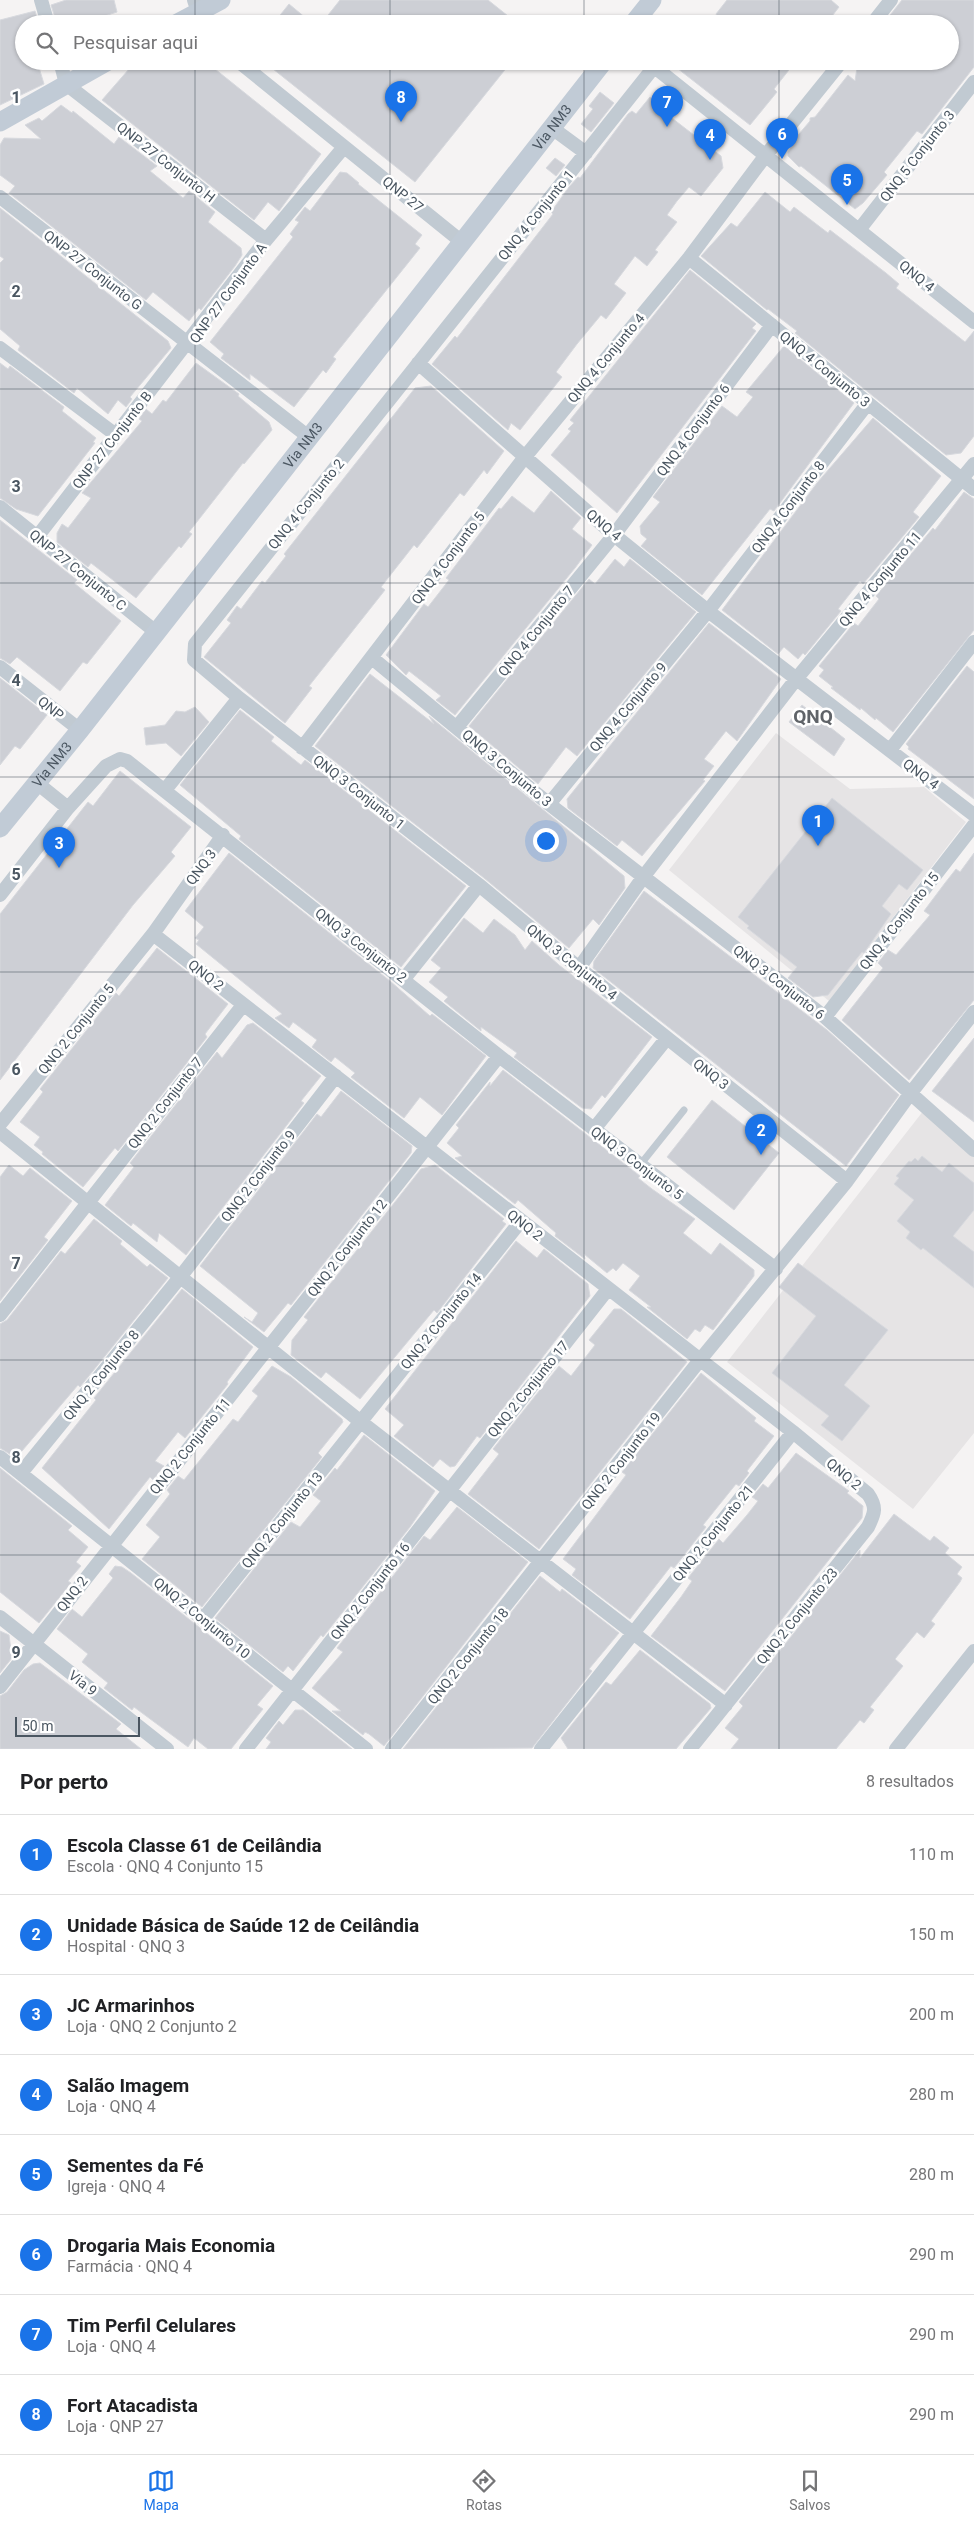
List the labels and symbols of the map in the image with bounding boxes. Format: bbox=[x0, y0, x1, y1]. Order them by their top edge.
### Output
pin: 8 bbox=[385, 81, 417, 122]
pin: 7 bbox=[651, 86, 683, 127]
text: 1 bbox=[11, 88, 21, 107]
street label: Via NM3 bbox=[529, 101, 575, 153]
street label: QNQ 5 Conjunto 3 bbox=[876, 107, 958, 205]
pin: 6 bbox=[766, 118, 798, 159]
street label: QNP 27 Conjunto H bbox=[114, 119, 218, 205]
pin: 4 bbox=[694, 119, 726, 160]
pin: 5 bbox=[831, 164, 863, 205]
street label: QNQ 4 Conjunto 1 bbox=[495, 167, 577, 263]
street label: QNP 27 bbox=[379, 173, 427, 215]
street label: QNP 27 Conjunto G bbox=[41, 227, 145, 313]
street label: QNP 27 Conjunto A bbox=[186, 240, 270, 346]
street label: QNQ 4 bbox=[896, 257, 938, 295]
text: 2 bbox=[11, 282, 21, 301]
street label: QNQ 4 Conjunto 4 bbox=[564, 310, 648, 406]
street label: QNQ 4 Conjunto 3 bbox=[777, 328, 873, 410]
street label: QNQ 4 Conjunto 6 bbox=[653, 381, 733, 479]
street label: QNP 27 Conjunto B bbox=[69, 388, 155, 492]
street label: Via NM3 bbox=[280, 419, 326, 471]
street label: QNQ 4 Conjunto 2 bbox=[265, 456, 347, 552]
street label: QNQ 4 Conjunto 8 bbox=[748, 458, 828, 556]
text: 3 bbox=[11, 477, 21, 496]
street label: QNQ 4 bbox=[583, 506, 625, 544]
street label: QNQ 4 Conjunto 5 bbox=[408, 509, 488, 607]
street label: QNP 27 Conjunto C bbox=[26, 526, 130, 614]
street label: QNQ 4 Conjunto 11 bbox=[836, 528, 924, 630]
street label: QNQ 4 Conjunto 7 bbox=[495, 583, 577, 679]
street label: QNQ 4 Conjunto 9 bbox=[586, 659, 670, 755]
text: 4 bbox=[11, 671, 21, 690]
street label: QNP bbox=[35, 693, 67, 723]
district label: QNQ bbox=[793, 705, 833, 728]
street label: QNQ 3 Conjunto 3 bbox=[459, 726, 555, 810]
street label: Via NM3 bbox=[29, 739, 75, 790]
street label: QNQ 3 Conjunto 1 bbox=[310, 751, 408, 833]
street label: QNQ 4 bbox=[900, 755, 942, 793]
pin: 1 bbox=[802, 805, 834, 846]
pin: 3 bbox=[43, 827, 75, 868]
your location bbox=[533, 828, 559, 854]
street label: QNQ 3 bbox=[183, 846, 219, 888]
text: 5 bbox=[11, 865, 21, 884]
street label: QNQ 4 Conjunto 15 bbox=[856, 869, 942, 973]
street label: QNQ 3 Conjunto 2 bbox=[312, 904, 410, 986]
street label: QNQ 3 Conjunto 4 bbox=[524, 921, 620, 1003]
street label: QNQ 3 Conjunto 6 bbox=[730, 941, 828, 1023]
street label: QNQ 2 bbox=[185, 956, 227, 994]
street label: QNQ 2 Conjunto 5 bbox=[35, 981, 117, 1077]
street label: QNQ 2 Conjunto 7 bbox=[124, 1054, 206, 1152]
street label: QNQ 3 bbox=[690, 1055, 732, 1093]
text: 6 bbox=[11, 1060, 21, 1079]
pin: 2 bbox=[745, 1114, 777, 1155]
street label: QNQ 3 Conjunto 5 bbox=[588, 1123, 686, 1203]
street label: QNQ 2 Conjunto 9 bbox=[217, 1127, 299, 1225]
street label: QNQ 2 Conjunto 12 bbox=[304, 1196, 390, 1300]
street label: QNQ 2 bbox=[504, 1206, 546, 1244]
text: 7 bbox=[11, 1254, 21, 1273]
street label: QNQ 2 Conjunto 14 bbox=[397, 1269, 485, 1372]
street label: QNQ 2 Conjunto 8 bbox=[60, 1327, 142, 1423]
street label: QNQ 2 Conjunto 17 bbox=[484, 1337, 572, 1440]
street label: QNQ 2 Conjunto 11 bbox=[146, 1395, 234, 1497]
street label: QNQ 2 Conjunto 19 bbox=[578, 1409, 664, 1513]
text: 8 bbox=[11, 1448, 21, 1467]
street label: QNQ 2 bbox=[823, 1455, 865, 1493]
street label: QNQ 2 Conjunto 13 bbox=[238, 1469, 326, 1571]
street label: QNQ 2 Conjunto 21 bbox=[669, 1482, 757, 1584]
street label: QNQ 2 Conjunto 16 bbox=[327, 1539, 413, 1643]
street label: QNQ 2 Conjunto 23 bbox=[753, 1565, 841, 1667]
street label: QNQ 2 bbox=[53, 1573, 91, 1615]
street label: QNQ 2 Conjunto 10 bbox=[151, 1574, 254, 1662]
street label: QNQ 2 Conjunto 18 bbox=[424, 1604, 512, 1707]
text: 9 bbox=[11, 1643, 21, 1662]
street label: Via 9 bbox=[66, 1667, 100, 1699]
scale bar bbox=[15, 1714, 140, 1737]

